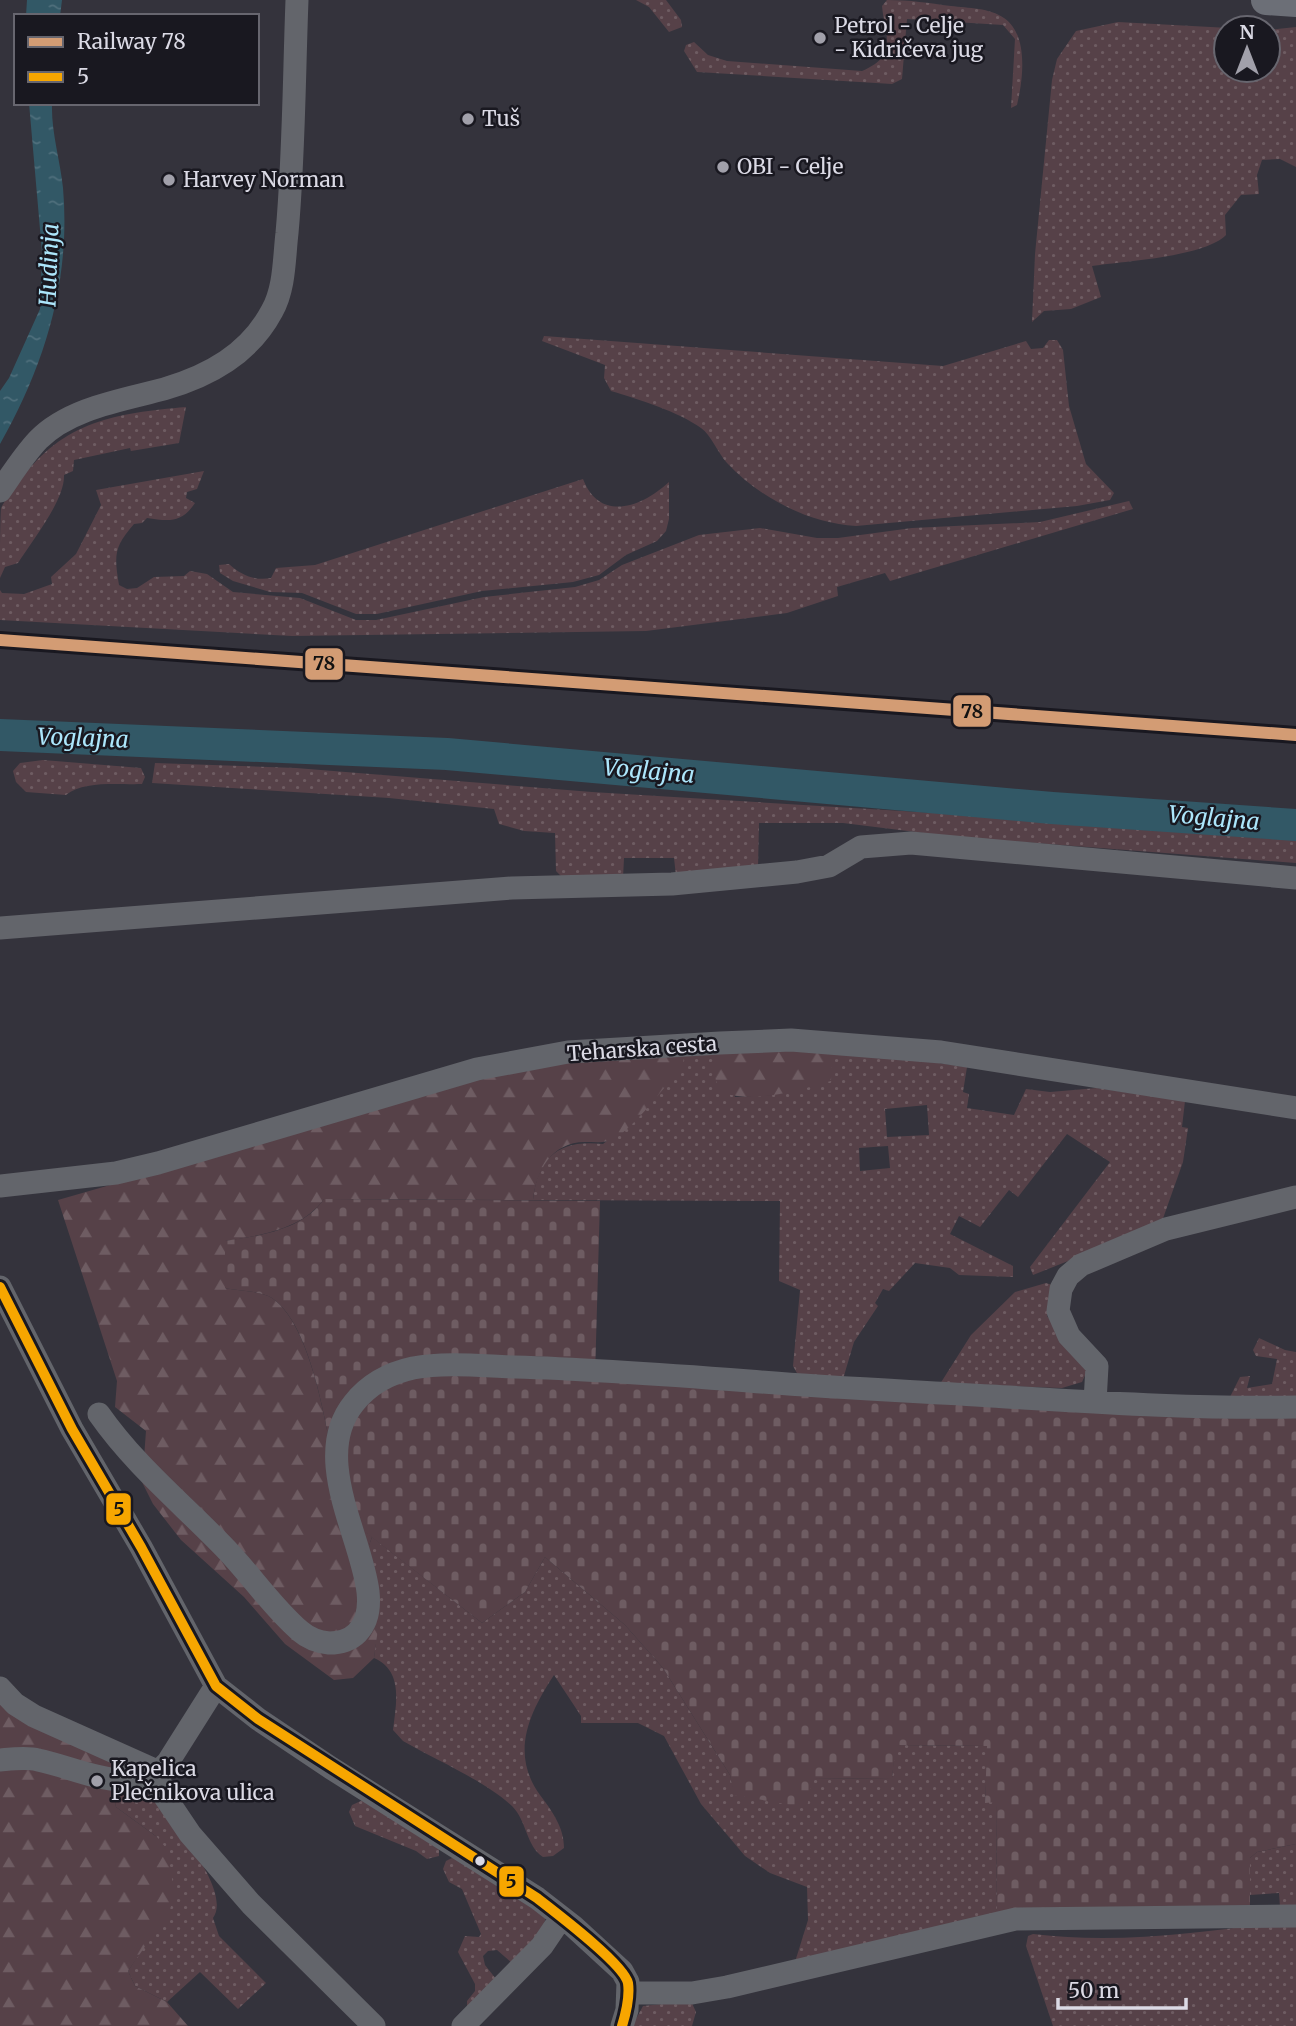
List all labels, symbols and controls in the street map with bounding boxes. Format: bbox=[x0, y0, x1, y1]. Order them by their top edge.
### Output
place label: Petrol - Celje - Kidričeva jug bbox=[834, 12, 984, 63]
legend bbox=[14, 14, 259, 105]
north arrow bbox=[1212, 14, 1282, 84]
text: N bbox=[1239, 20, 1255, 44]
text: Railway 78 bbox=[77, 28, 186, 55]
marker: Petrol - Celje - Kidričeva jug bbox=[812, 30, 828, 46]
text: 5 bbox=[77, 63, 89, 90]
place label: Tuš bbox=[482, 105, 520, 132]
marker: Tuš bbox=[460, 111, 476, 127]
place label: OBI - Celje bbox=[737, 153, 843, 180]
marker: OBI - Celje bbox=[715, 159, 731, 175]
place label: Harvey Norman bbox=[183, 166, 345, 193]
marker: Harvey Norman bbox=[161, 172, 177, 188]
water label: Hudinja bbox=[33, 223, 64, 308]
line badge: 78 bbox=[304, 647, 344, 681]
text: 78 bbox=[313, 651, 335, 675]
line badge: 78 bbox=[952, 694, 992, 728]
text: 78 bbox=[961, 699, 983, 723]
water label: Voglajna bbox=[37, 721, 129, 754]
water label: Voglajna bbox=[602, 752, 696, 789]
water label: Voglajna bbox=[1167, 799, 1261, 836]
street label: Teharska cesta bbox=[566, 1030, 718, 1067]
line badge: 5 bbox=[105, 1492, 132, 1526]
text: 5 bbox=[113, 1497, 125, 1521]
place label: Kapelica Plečnikova ulica bbox=[111, 1755, 274, 1806]
marker: Kapelica Plečnikova ulica bbox=[89, 1773, 105, 1789]
unlabelled marker bbox=[473, 1854, 487, 1868]
line badge: 5 bbox=[498, 1865, 525, 1898]
text: 5 bbox=[505, 1869, 517, 1893]
scale bar bbox=[1058, 1966, 1186, 2010]
text: 50 m bbox=[1068, 1977, 1119, 2004]

